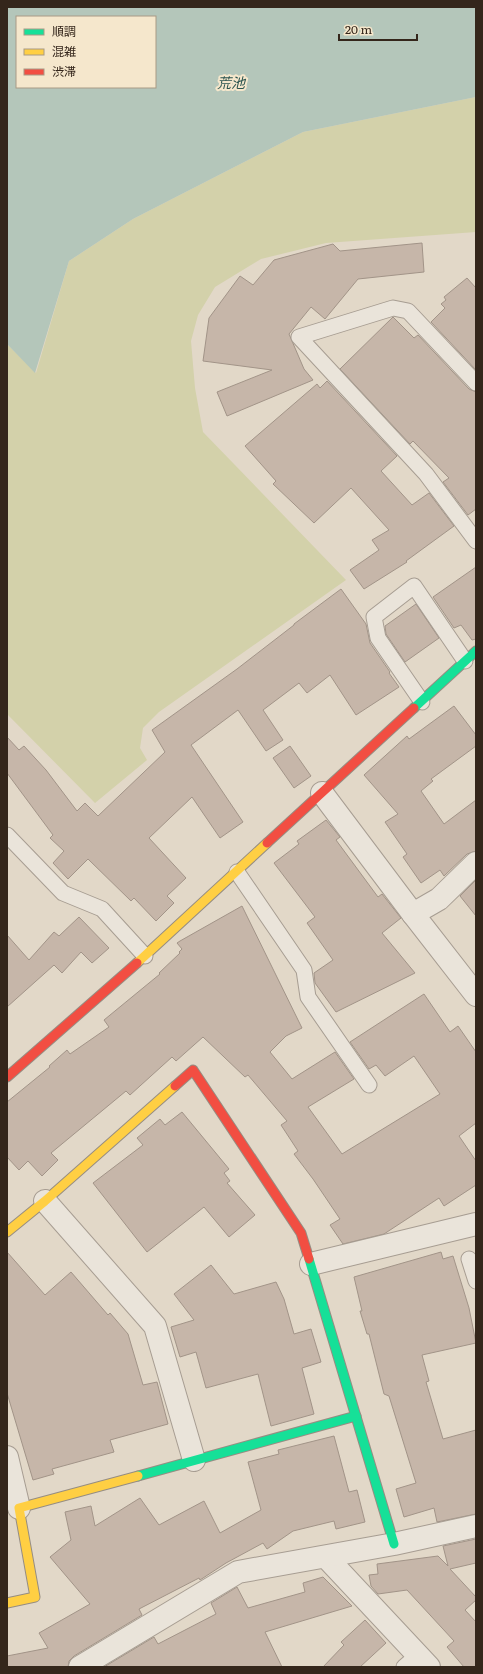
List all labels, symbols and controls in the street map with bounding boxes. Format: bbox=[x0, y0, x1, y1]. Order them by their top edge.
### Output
legend bbox=[16, 16, 156, 88]
scale bar bbox=[339, 16, 417, 42]
text: 20 m bbox=[345, 20, 372, 38]
text: 順調 bbox=[52, 22, 76, 40]
text: 混雑 bbox=[52, 42, 76, 60]
text: 渋滞 bbox=[52, 62, 76, 80]
water label: 荒池 bbox=[217, 72, 247, 92]

